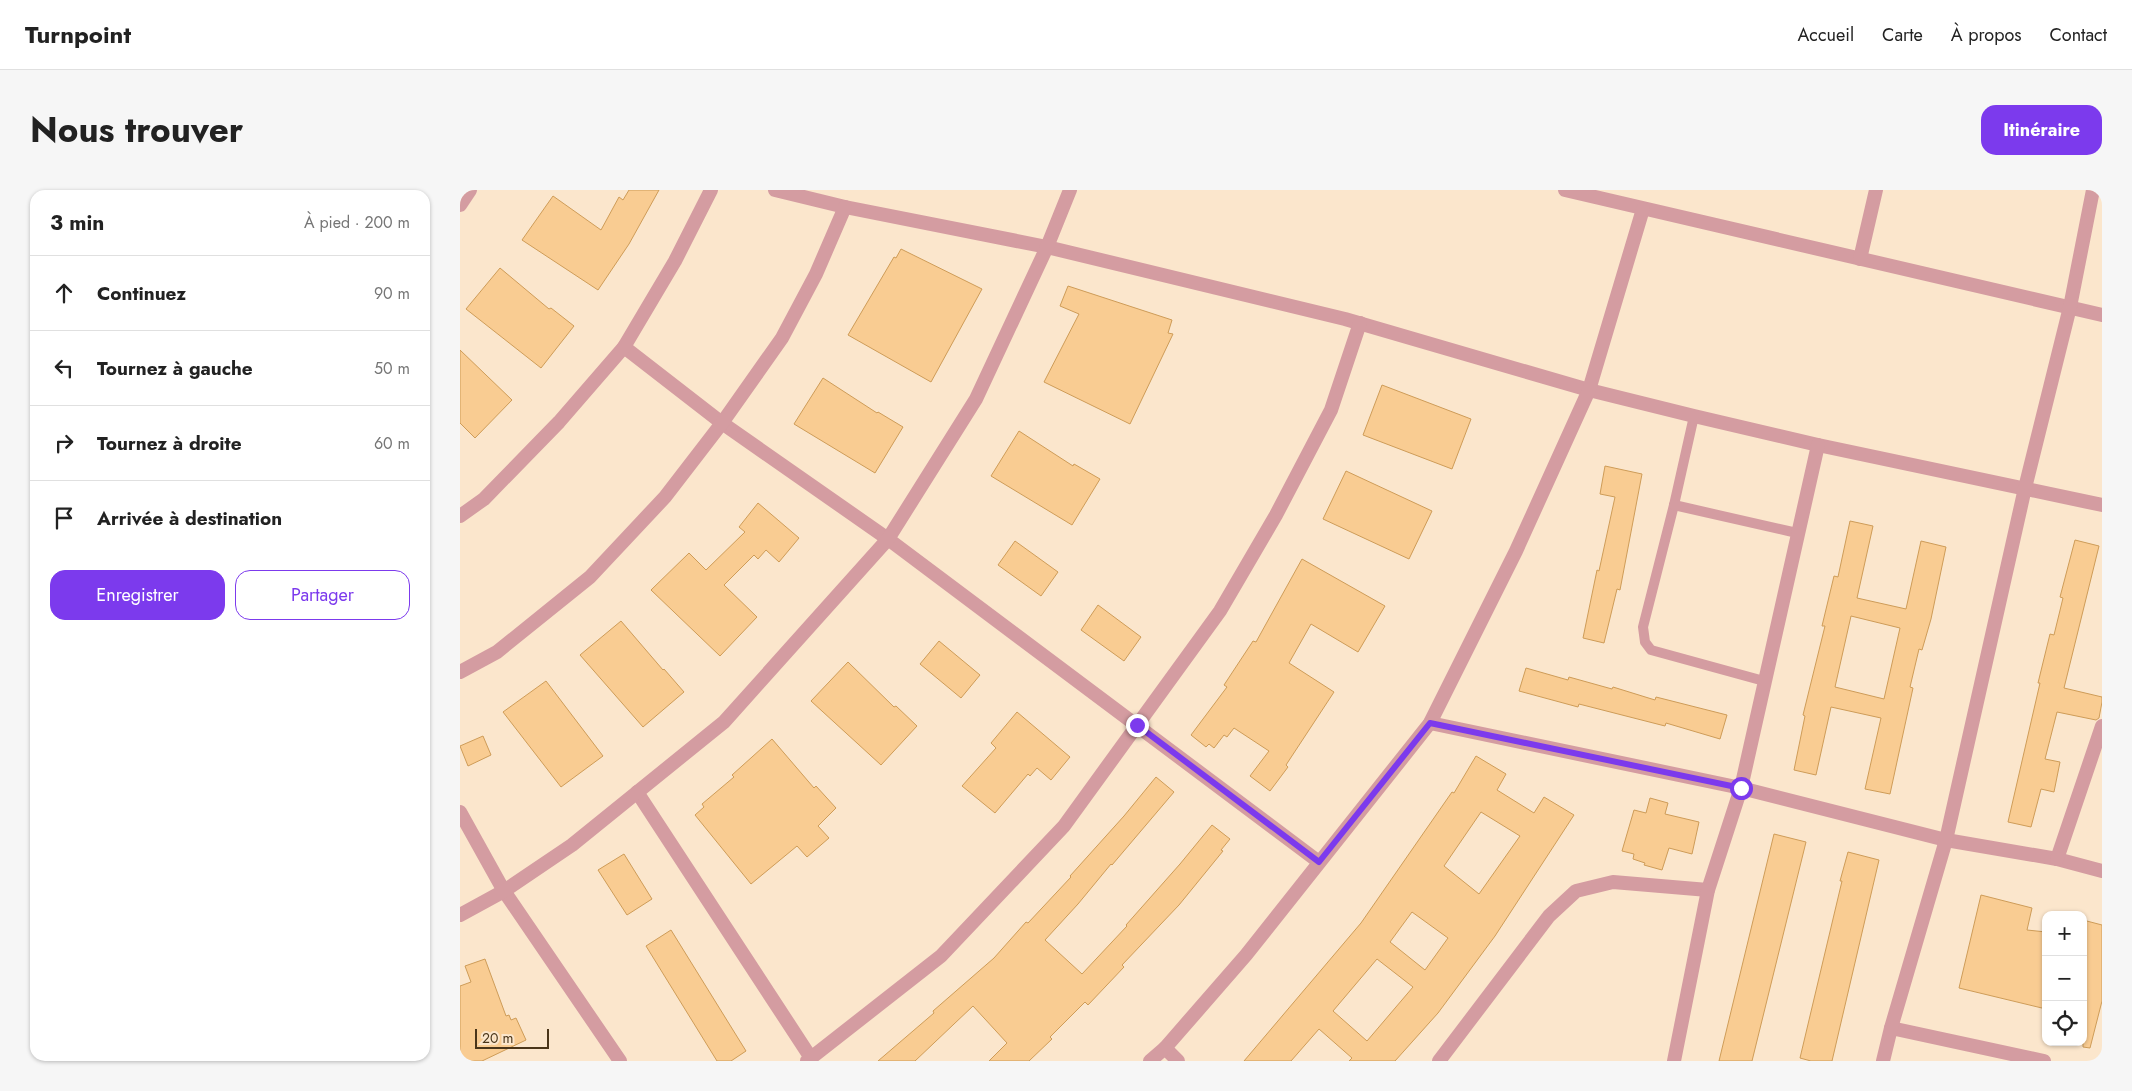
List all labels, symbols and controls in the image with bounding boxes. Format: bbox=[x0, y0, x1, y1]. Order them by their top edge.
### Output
text: Turnpoint bbox=[25, 17, 131, 52]
text: Accueil bbox=[1797, 22, 1854, 48]
text: Carte bbox=[1882, 22, 1923, 48]
text: À propos bbox=[1951, 22, 2021, 48]
text: Contact bbox=[2049, 22, 2107, 48]
text: Nous trouver bbox=[30, 105, 243, 155]
button: Itinéraire bbox=[1981, 105, 2102, 155]
text: 3 min bbox=[50, 208, 104, 238]
text: À pied · 200 m bbox=[304, 211, 410, 234]
icon: ahead bbox=[50, 279, 78, 307]
text: Continuez bbox=[97, 280, 186, 307]
text: 90 m bbox=[374, 282, 410, 305]
icon: left bbox=[50, 354, 78, 382]
text: Tournez à gauche bbox=[97, 355, 253, 382]
text: 50 m bbox=[374, 357, 410, 380]
icon: right bbox=[50, 429, 78, 457]
text: Tournez à droite bbox=[97, 430, 242, 457]
text: 60 m bbox=[374, 432, 410, 455]
icon: arrive bbox=[50, 504, 78, 532]
text: Arrivée à destination bbox=[97, 505, 282, 532]
button: Enregistrer bbox=[50, 570, 225, 620]
button: Partager bbox=[235, 570, 410, 620]
route end bbox=[1126, 714, 1149, 737]
route start bbox=[1730, 777, 1753, 800]
map controls bbox=[2042, 911, 2087, 1046]
button: + bbox=[2042, 911, 2087, 956]
button: − bbox=[2042, 956, 2087, 1001]
button: locate bbox=[2042, 1001, 2087, 1046]
scale bar bbox=[475, 1026, 549, 1049]
text: 20 m bbox=[482, 1028, 514, 1048]

